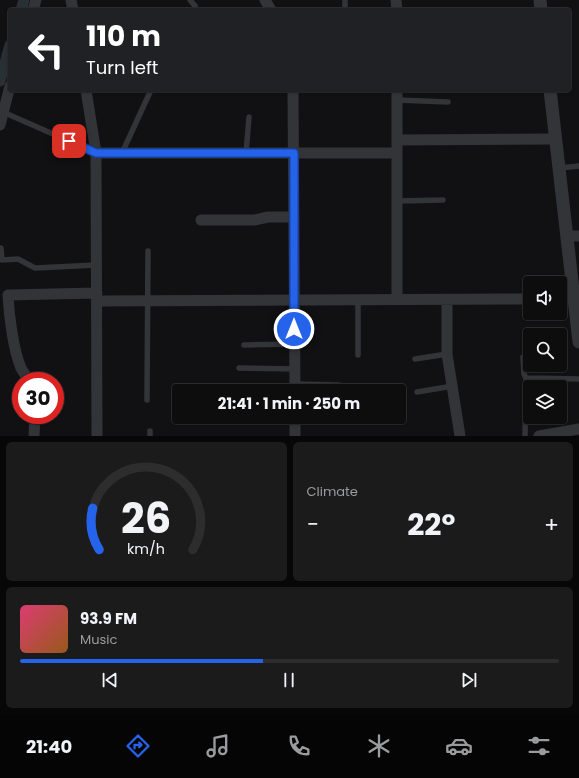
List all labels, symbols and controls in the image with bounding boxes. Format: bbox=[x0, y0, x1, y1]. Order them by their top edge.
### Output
text: 110 m bbox=[86, 17, 161, 56]
icon: left bbox=[20, 24, 72, 76]
text: Turn left bbox=[86, 55, 158, 80]
pin bbox=[52, 124, 86, 158]
icon: arrive bbox=[58, 130, 80, 152]
map controls bbox=[523, 276, 567, 424]
button: sound bbox=[523, 276, 567, 320]
position arrow bbox=[273, 308, 315, 350]
button: search bbox=[523, 328, 567, 372]
speed limit sign: 30 bbox=[12, 372, 64, 424]
button: layers bbox=[523, 380, 567, 424]
text: 21:41 · 1 min · 250 m bbox=[218, 393, 360, 414]
text: Climate bbox=[307, 482, 358, 501]
text: 26 bbox=[121, 488, 171, 547]
text: 22° bbox=[407, 503, 455, 546]
text: − bbox=[307, 509, 319, 540]
text: + bbox=[544, 509, 559, 540]
text: km/h bbox=[127, 538, 165, 558]
text: 93.9 FM bbox=[80, 608, 137, 629]
text: Music bbox=[80, 630, 117, 649]
icon: previous bbox=[99, 669, 121, 691]
icon: pause bbox=[278, 669, 300, 691]
icon: next bbox=[458, 669, 480, 691]
icon: directions bbox=[124, 732, 152, 760]
icon: music bbox=[204, 732, 232, 760]
icon: phone bbox=[285, 732, 313, 760]
icon: climate bbox=[365, 732, 393, 760]
icon: car bbox=[445, 732, 473, 760]
icon: filters bbox=[525, 732, 553, 760]
text: 21:40 bbox=[26, 734, 72, 759]

